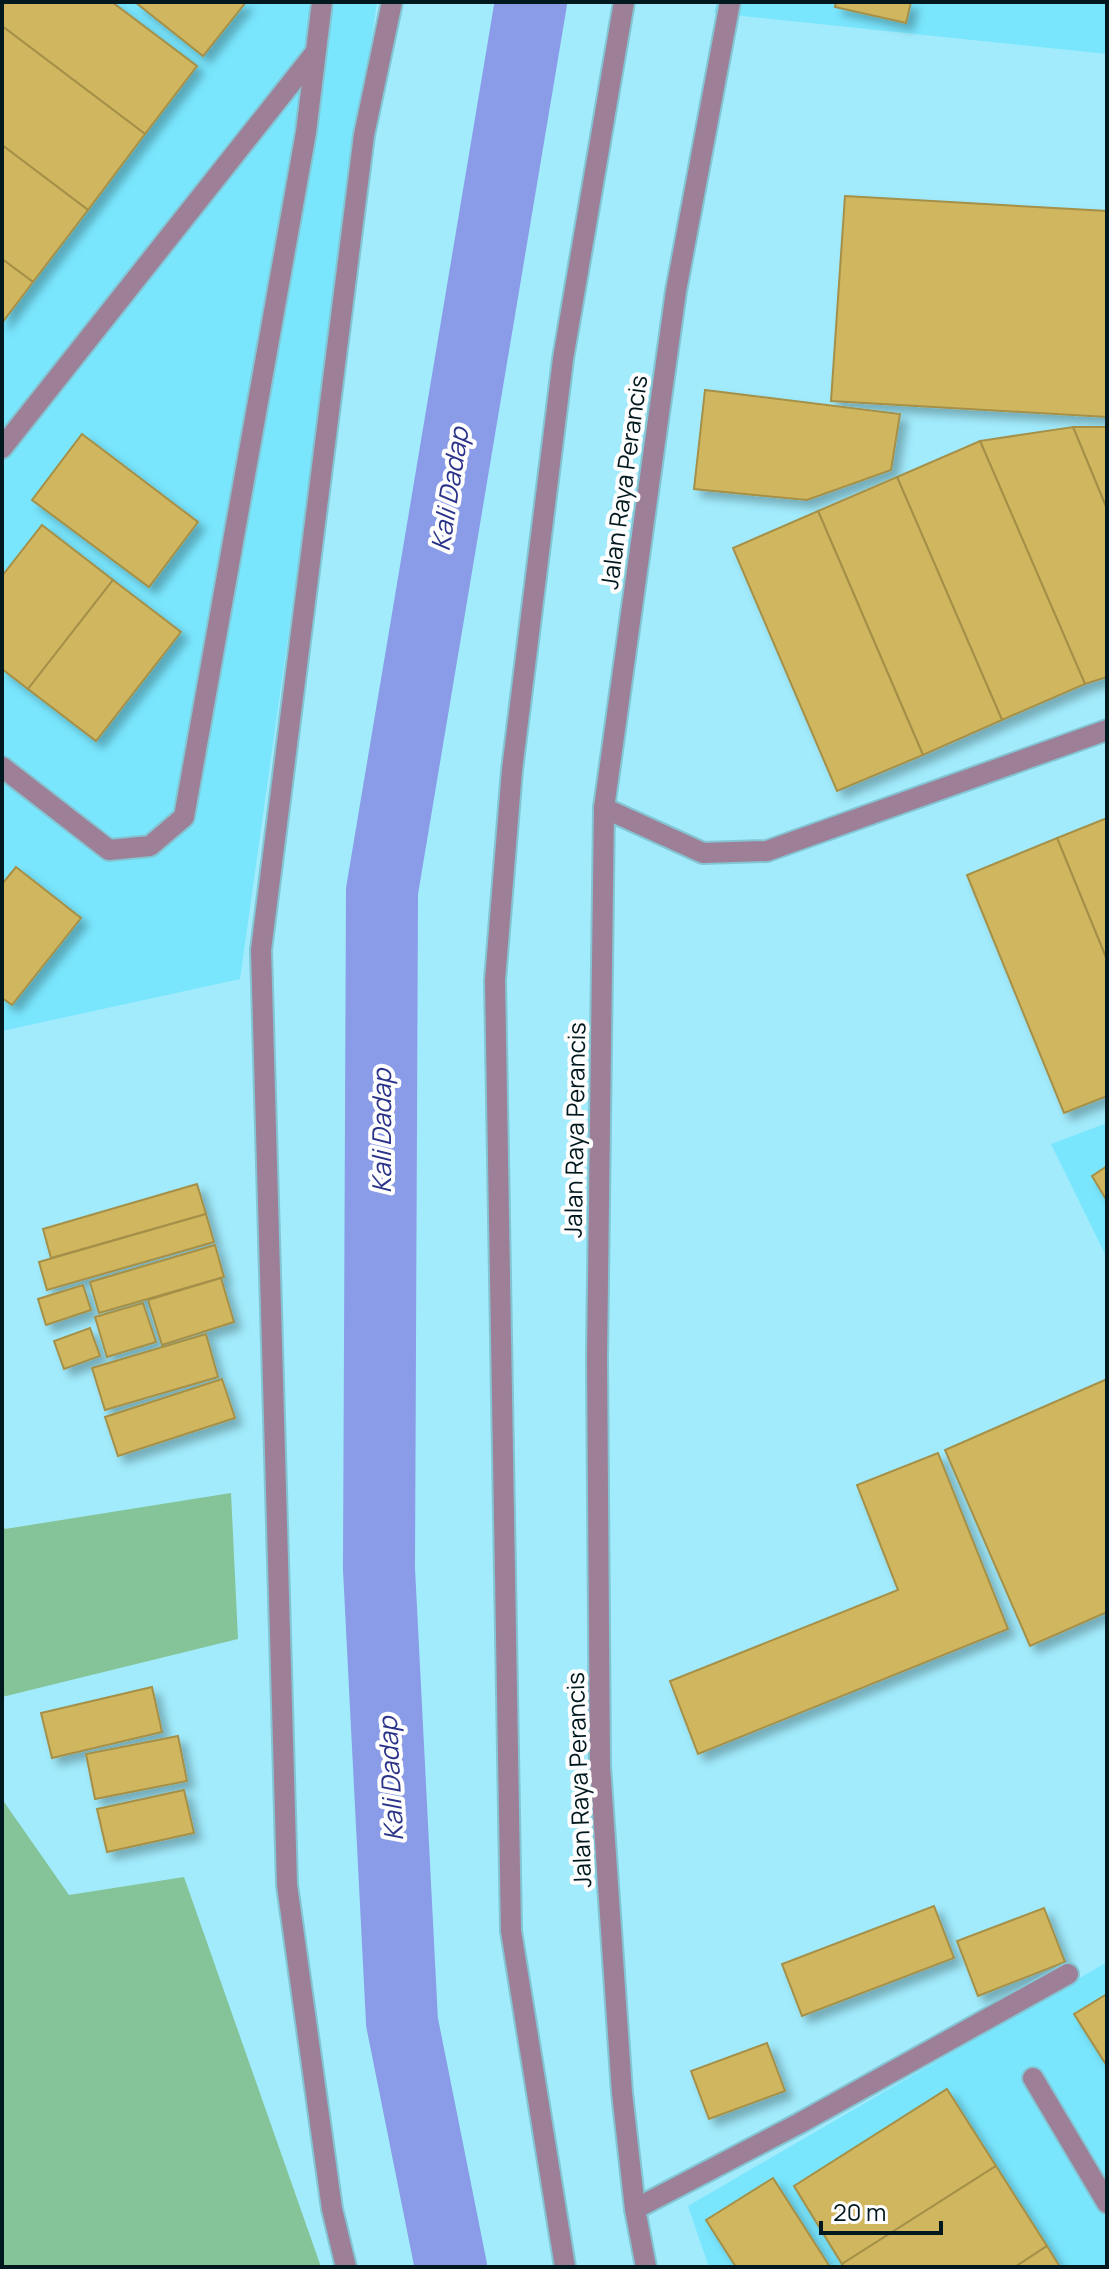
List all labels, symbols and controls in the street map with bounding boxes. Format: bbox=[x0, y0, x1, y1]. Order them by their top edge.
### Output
street label: Jalan Raya Perancis bbox=[592, 373, 654, 591]
water label: Kali Dadap bbox=[421, 423, 477, 553]
street label: Jalan Raya Perancis bbox=[556, 1022, 592, 1238]
water label: Kali Dadap bbox=[363, 1067, 399, 1193]
street label: Jalan Raya Perancis bbox=[558, 1672, 598, 1888]
water label: Kali Dadap bbox=[369, 1714, 411, 1842]
scale bar bbox=[821, 2185, 941, 2235]
text: 20 m bbox=[833, 2195, 886, 2228]

